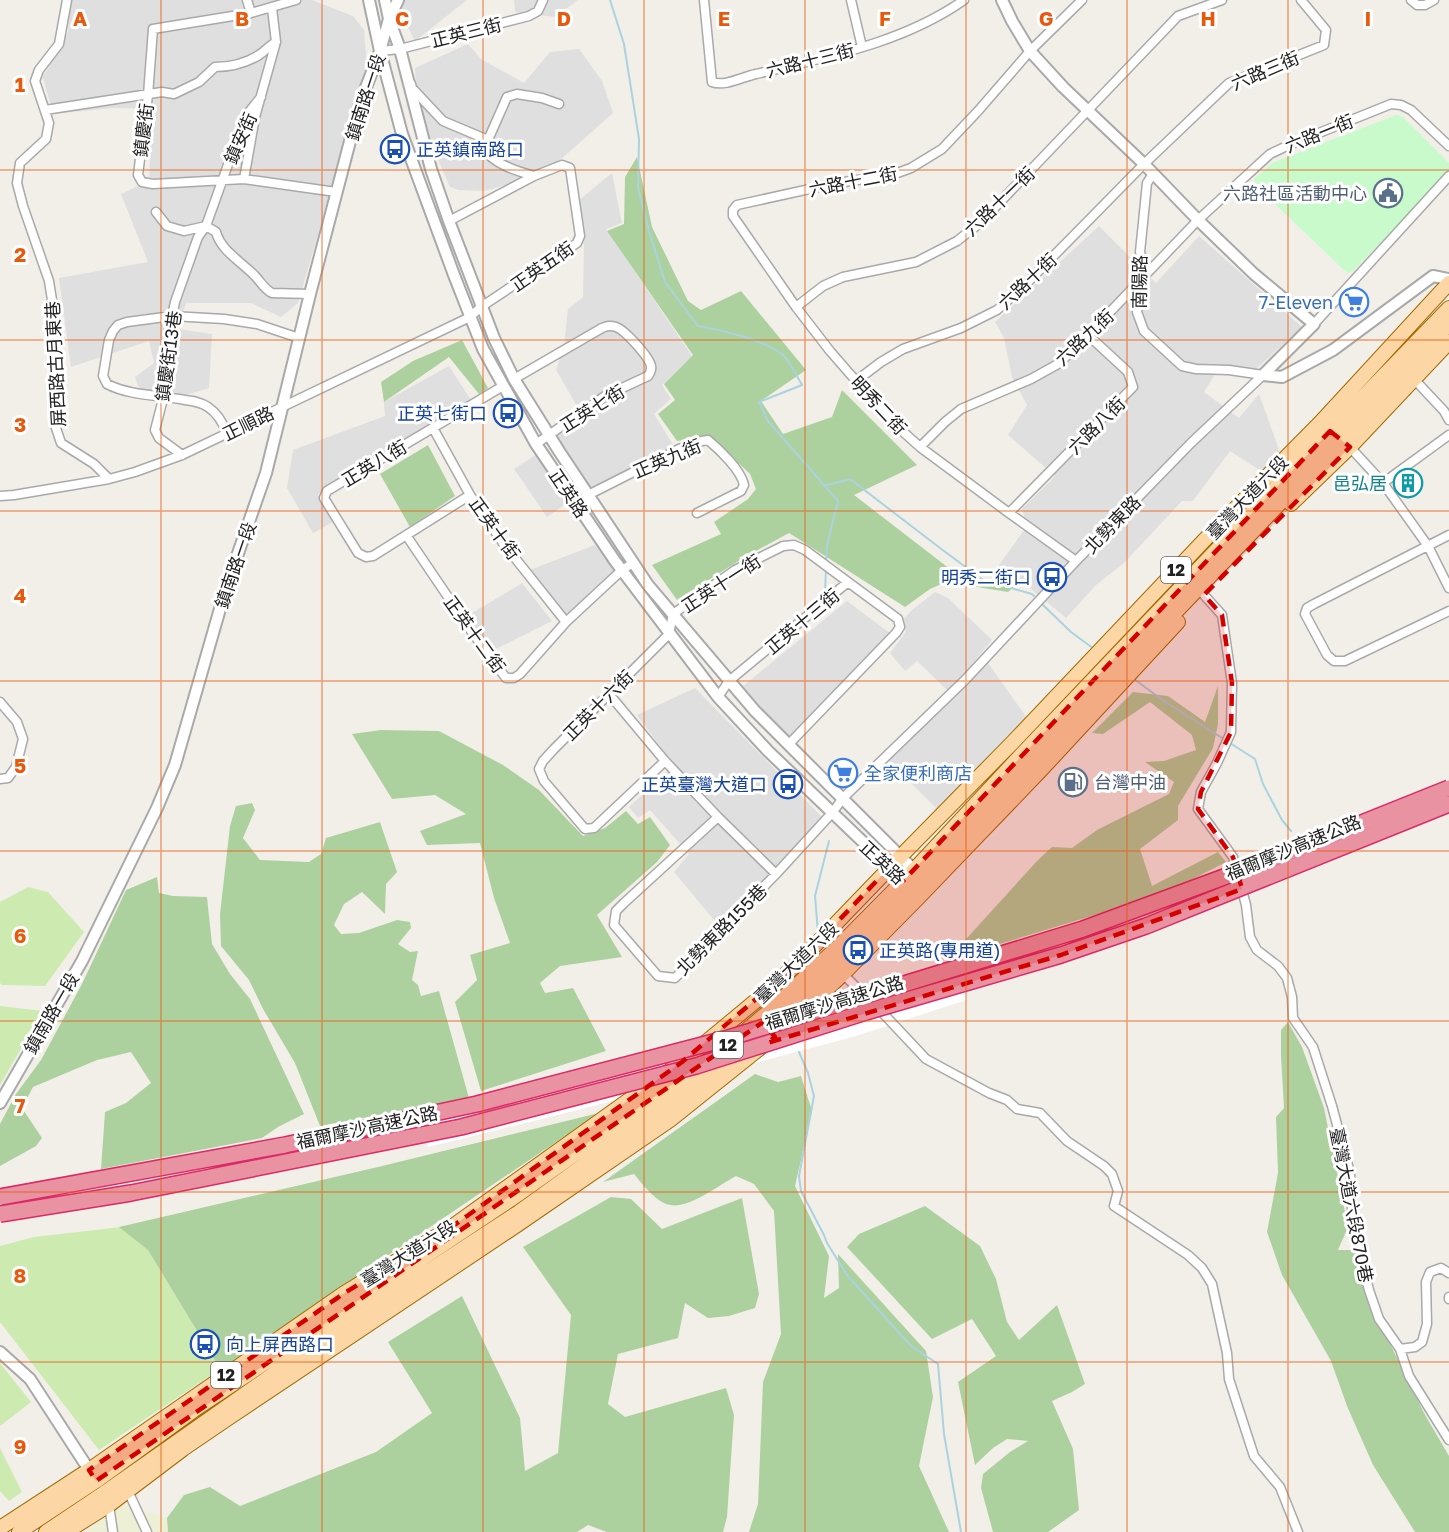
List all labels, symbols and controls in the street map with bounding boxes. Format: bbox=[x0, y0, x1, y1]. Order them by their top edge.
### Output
text: A bbox=[73, 6, 87, 30]
text: B bbox=[235, 6, 249, 30]
text: C bbox=[395, 6, 409, 30]
text: D bbox=[557, 6, 571, 30]
text: E bbox=[718, 6, 730, 30]
text: F bbox=[879, 6, 891, 30]
text: G bbox=[1039, 6, 1053, 30]
text: H bbox=[1200, 6, 1216, 30]
text: I bbox=[1365, 6, 1371, 30]
street label: 正英三街 bbox=[428, 13, 504, 51]
street label: 六路十三街 bbox=[764, 38, 856, 82]
street label: 六路三街 bbox=[1228, 46, 1302, 94]
street label: 鎮南路一段 bbox=[341, 51, 389, 143]
text: 1 bbox=[15, 72, 25, 96]
street label: 鎮慶街 bbox=[129, 102, 157, 158]
street label: 鎮安街 bbox=[219, 109, 261, 167]
street label: 六路一街 bbox=[1282, 109, 1356, 157]
bus stop icon: 正英鎮南路口 bbox=[379, 133, 411, 165]
place label: 正英鎮南路口 bbox=[416, 138, 524, 160]
street label: 六路十二街 bbox=[807, 162, 899, 200]
street label: 六路十一街 bbox=[959, 162, 1039, 240]
public building icon: 六路社區活動中心 bbox=[1372, 177, 1404, 209]
place label: 六路社區活動中心 bbox=[1223, 182, 1367, 204]
street label: 正英五街 bbox=[506, 236, 578, 296]
text: 2 bbox=[14, 242, 26, 266]
street label: 六路十街 bbox=[993, 248, 1061, 314]
street label: 南陽路 bbox=[1128, 255, 1150, 309]
supermarket icon: 7-Eleven bbox=[1338, 286, 1370, 318]
place label: 7-Eleven bbox=[1259, 291, 1333, 313]
street label: 屏西路古月東巷 bbox=[41, 301, 69, 427]
street label: 六路九街 bbox=[1050, 304, 1118, 370]
street label: 鎮慶街13巷 bbox=[151, 309, 185, 403]
street label: 明秀二街 bbox=[846, 371, 912, 439]
street label: 正英七街 bbox=[556, 380, 628, 436]
street label: 六路八街 bbox=[1063, 392, 1129, 458]
bus stop icon: 正英七街口 bbox=[492, 397, 524, 429]
street label: 正順路 bbox=[219, 401, 277, 445]
place label: 正英七街口 bbox=[397, 402, 487, 424]
text: 3 bbox=[14, 412, 26, 436]
street label: 正英九街 bbox=[630, 434, 704, 482]
street label: 正英八街 bbox=[337, 435, 411, 491]
street label: 臺灣大道六段 bbox=[1202, 451, 1292, 543]
street label: 正英路 bbox=[545, 464, 593, 522]
building icon: 邑弘居 bbox=[1392, 467, 1424, 499]
place label: 邑弘居 bbox=[1333, 472, 1387, 494]
street label: 北勢東路 bbox=[1079, 490, 1145, 558]
street label: 正英十街 bbox=[465, 492, 525, 564]
street label: 鎮南路一段 bbox=[210, 519, 260, 611]
street label: 正英十一街 bbox=[677, 549, 765, 617]
road number: 12 bbox=[1161, 557, 1191, 583]
bus stop icon: 明秀二街口 bbox=[1036, 561, 1068, 593]
place label: 明秀二街口 bbox=[941, 566, 1031, 588]
text: 4 bbox=[14, 583, 26, 607]
street label: 正英十三街 bbox=[760, 584, 844, 658]
street label: 正英十二街 bbox=[440, 591, 510, 677]
street label: 正英十六街 bbox=[558, 665, 638, 745]
text: 5 bbox=[14, 753, 26, 777]
supermarket icon: 全家便利商店 bbox=[827, 757, 859, 789]
place label: 全家便利商店 bbox=[864, 762, 972, 784]
fuel station icon: 台灣中油 bbox=[1057, 766, 1089, 798]
bus stop icon: 正英臺灣大道口 bbox=[772, 768, 804, 800]
place label: 台灣中油 bbox=[1094, 771, 1166, 793]
place label: 正英臺灣大道口 bbox=[641, 773, 767, 795]
street label: 福爾摩沙高速公路 bbox=[1222, 810, 1364, 884]
street label: 正英路 bbox=[856, 836, 910, 888]
street label: 北勢東路155巷 bbox=[671, 879, 771, 979]
street label: 臺灣大道六段 bbox=[750, 917, 842, 1007]
text: 6 bbox=[14, 923, 26, 947]
bus stop icon: 正英路(專用道) bbox=[842, 934, 874, 966]
place label: 正英路(專用道) bbox=[879, 939, 1001, 961]
street label: 鎮南路一段 bbox=[19, 969, 83, 1057]
street label: 福爾摩沙高速公路 bbox=[762, 970, 906, 1034]
road number: 12 bbox=[713, 1032, 743, 1058]
text: 7 bbox=[15, 1093, 26, 1117]
street label: 福爾摩沙高速公路 bbox=[294, 1101, 440, 1153]
street label: 臺灣大道六段870巷 bbox=[1326, 1126, 1378, 1284]
street label: 臺灣大道六段 bbox=[356, 1215, 460, 1291]
text: 8 bbox=[14, 1263, 26, 1287]
bus stop icon: 向上屏西路口 bbox=[189, 1328, 221, 1360]
place label: 向上屏西路口 bbox=[226, 1333, 334, 1355]
road number: 12 bbox=[211, 1362, 241, 1388]
text: 9 bbox=[14, 1434, 26, 1458]

